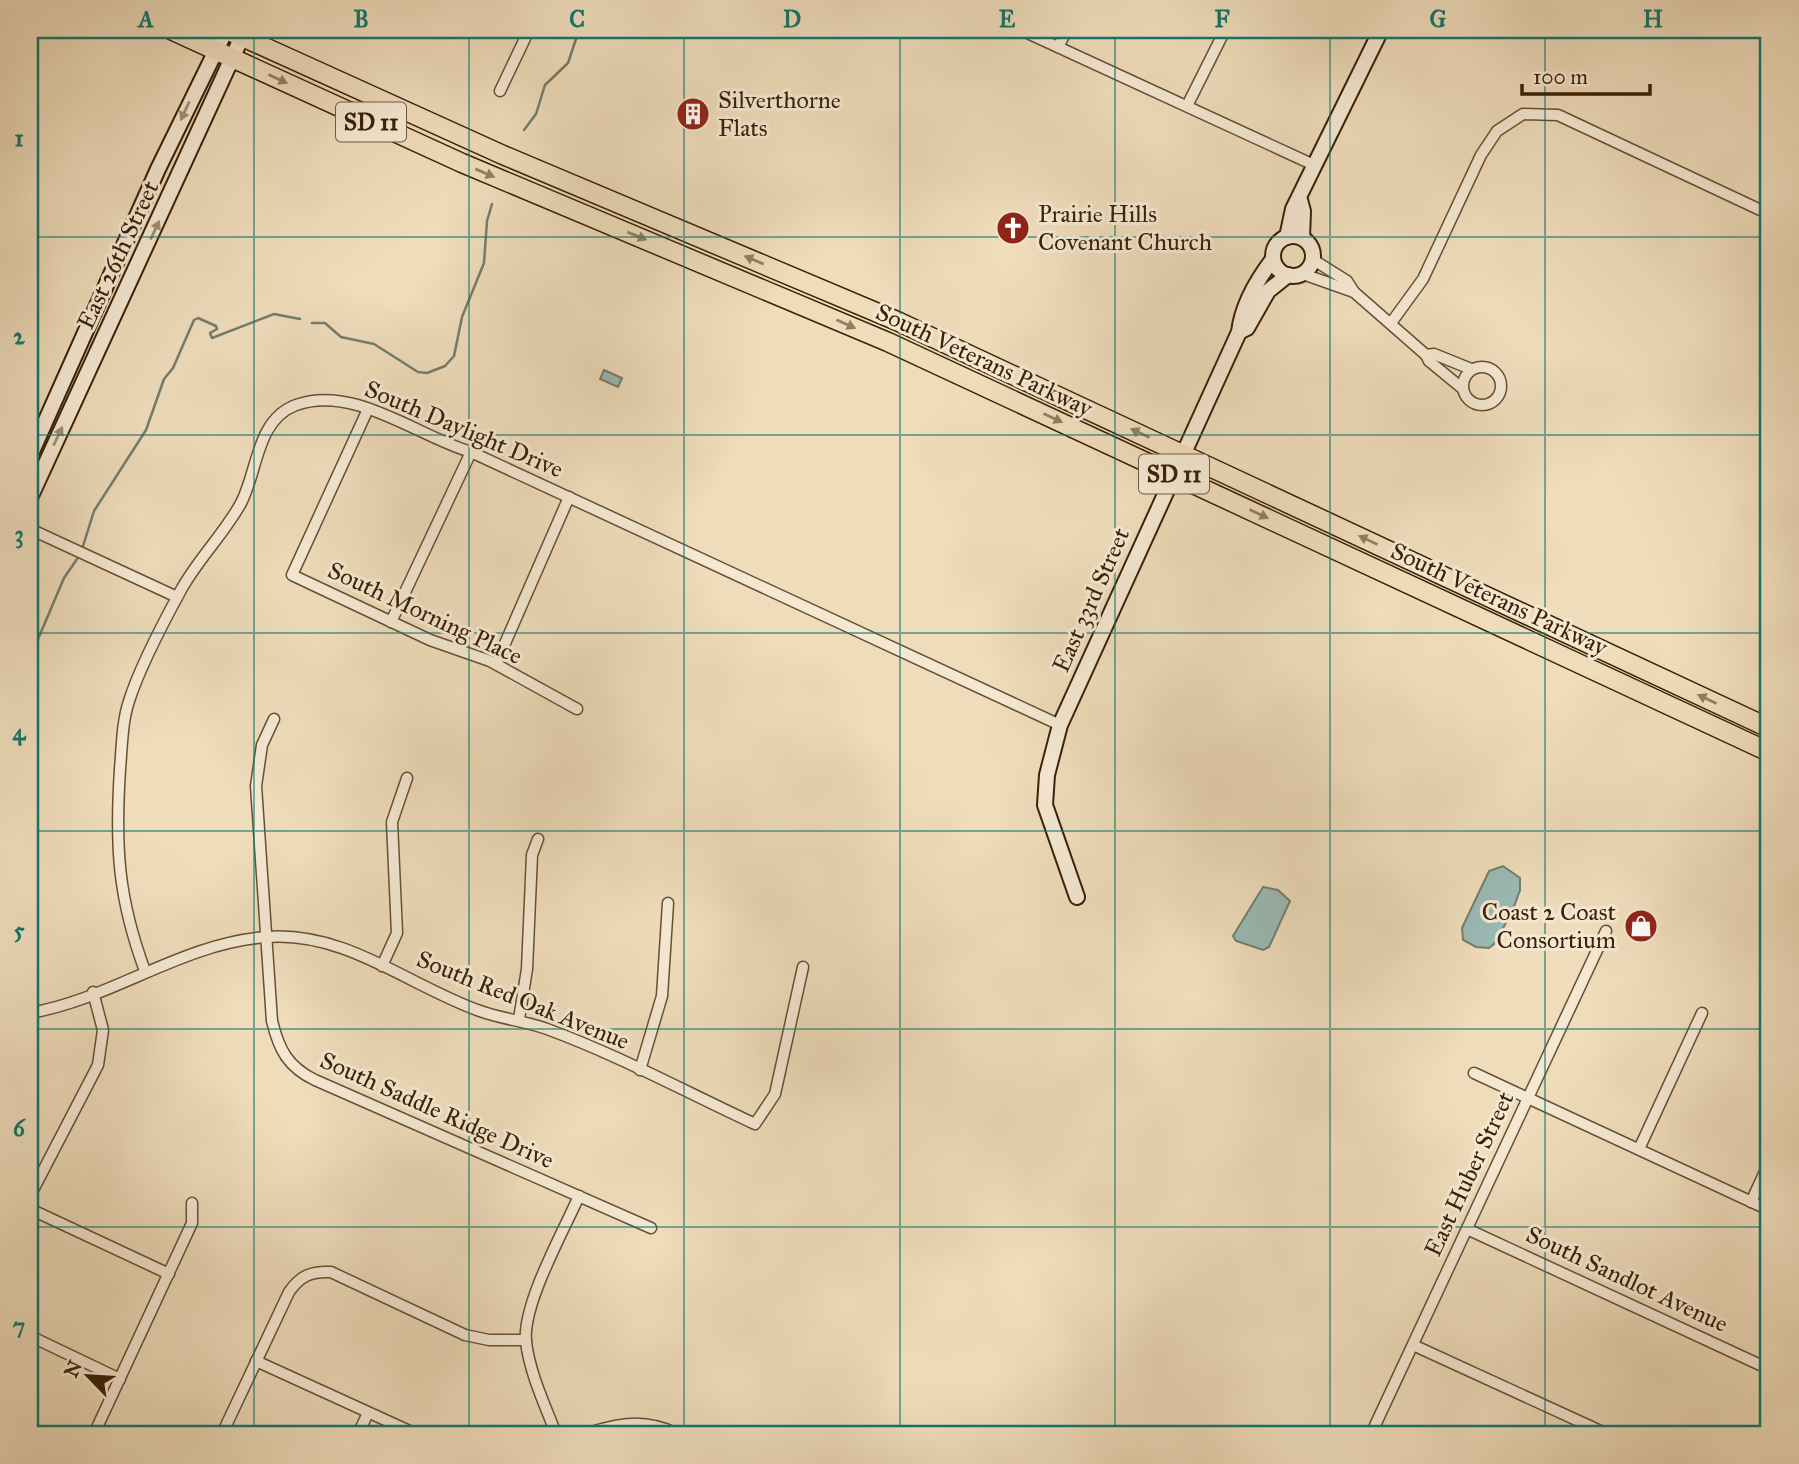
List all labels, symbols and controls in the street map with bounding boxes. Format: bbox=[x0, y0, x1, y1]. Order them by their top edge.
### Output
text: A bbox=[136, 5, 154, 33]
text: B bbox=[353, 5, 369, 33]
text: C bbox=[569, 5, 585, 33]
text: D bbox=[783, 5, 801, 33]
text: E bbox=[999, 5, 1016, 33]
text: F bbox=[1214, 5, 1230, 33]
text: G bbox=[1430, 5, 1447, 33]
text: H bbox=[1643, 5, 1663, 33]
scale bar bbox=[1522, 52, 1650, 96]
text: 100 m bbox=[1533, 64, 1588, 90]
one-way arrow bbox=[267, 74, 288, 85]
place label: Silverthorne Flats bbox=[718, 85, 841, 143]
building icon: Silverthorne Flats bbox=[674, 95, 712, 133]
one-way arrow bbox=[179, 101, 191, 121]
road number: SD 11 bbox=[336, 102, 406, 141]
text: 1 bbox=[14, 124, 24, 152]
one-way arrow bbox=[475, 167, 495, 179]
street label: East 26th Street bbox=[70, 175, 166, 334]
place label: Prairie Hills Covenant Church bbox=[1038, 199, 1212, 257]
church icon: Prairie Hills Covenant Church bbox=[994, 209, 1032, 247]
one-way arrow bbox=[149, 220, 161, 240]
one-way arrow bbox=[626, 230, 647, 241]
one-way arrow bbox=[744, 254, 765, 265]
street label: South Veterans Parkway bbox=[871, 297, 1098, 424]
one-way arrow bbox=[836, 318, 856, 330]
text: 2 bbox=[13, 322, 25, 350]
street label: South Daylight Drive bbox=[360, 374, 568, 484]
one-way arrow bbox=[1043, 412, 1063, 424]
one-way arrow bbox=[53, 426, 64, 446]
one-way arrow bbox=[1130, 427, 1150, 439]
road number: SD 11 bbox=[1139, 454, 1209, 494]
one-way arrow bbox=[1249, 509, 1270, 520]
text: 3 bbox=[14, 520, 24, 549]
street label: East 33rd Street bbox=[1046, 523, 1136, 677]
one-way arrow bbox=[1358, 534, 1378, 546]
street label: South Veterans Parkway bbox=[1386, 536, 1613, 663]
street label: South Morning Place bbox=[323, 555, 527, 671]
one-way arrow bbox=[1697, 693, 1718, 704]
text: 4 bbox=[13, 718, 27, 746]
place label: Coast 2 Coast Consortium bbox=[1482, 897, 1616, 955]
shop icon: Coast 2 Coast Consortium bbox=[1622, 907, 1660, 945]
text: 5 bbox=[14, 916, 25, 944]
street label: South Red Oak Avenue bbox=[412, 944, 634, 1056]
street label: South Saddle Ridge Drive bbox=[315, 1045, 559, 1175]
street label: East Huber Street bbox=[1418, 1086, 1521, 1261]
text: 6 bbox=[13, 1114, 26, 1142]
street label: South Sandlot Avenue bbox=[1521, 1219, 1733, 1339]
text: 7 bbox=[13, 1312, 25, 1340]
north arrow bbox=[52, 1342, 122, 1412]
text: N bbox=[59, 1357, 87, 1381]

